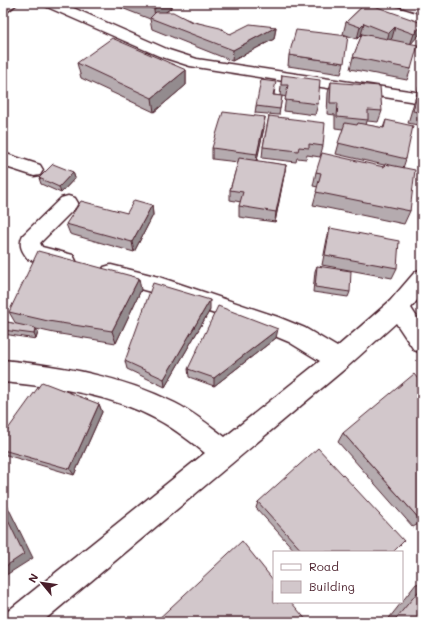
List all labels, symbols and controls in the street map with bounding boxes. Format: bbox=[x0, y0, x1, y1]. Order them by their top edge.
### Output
legend bbox=[273, 551, 403, 603]
text: Road bbox=[309, 558, 339, 574]
north arrow bbox=[22, 563, 62, 603]
text: N bbox=[24, 571, 41, 585]
text: Building bbox=[309, 578, 355, 594]

